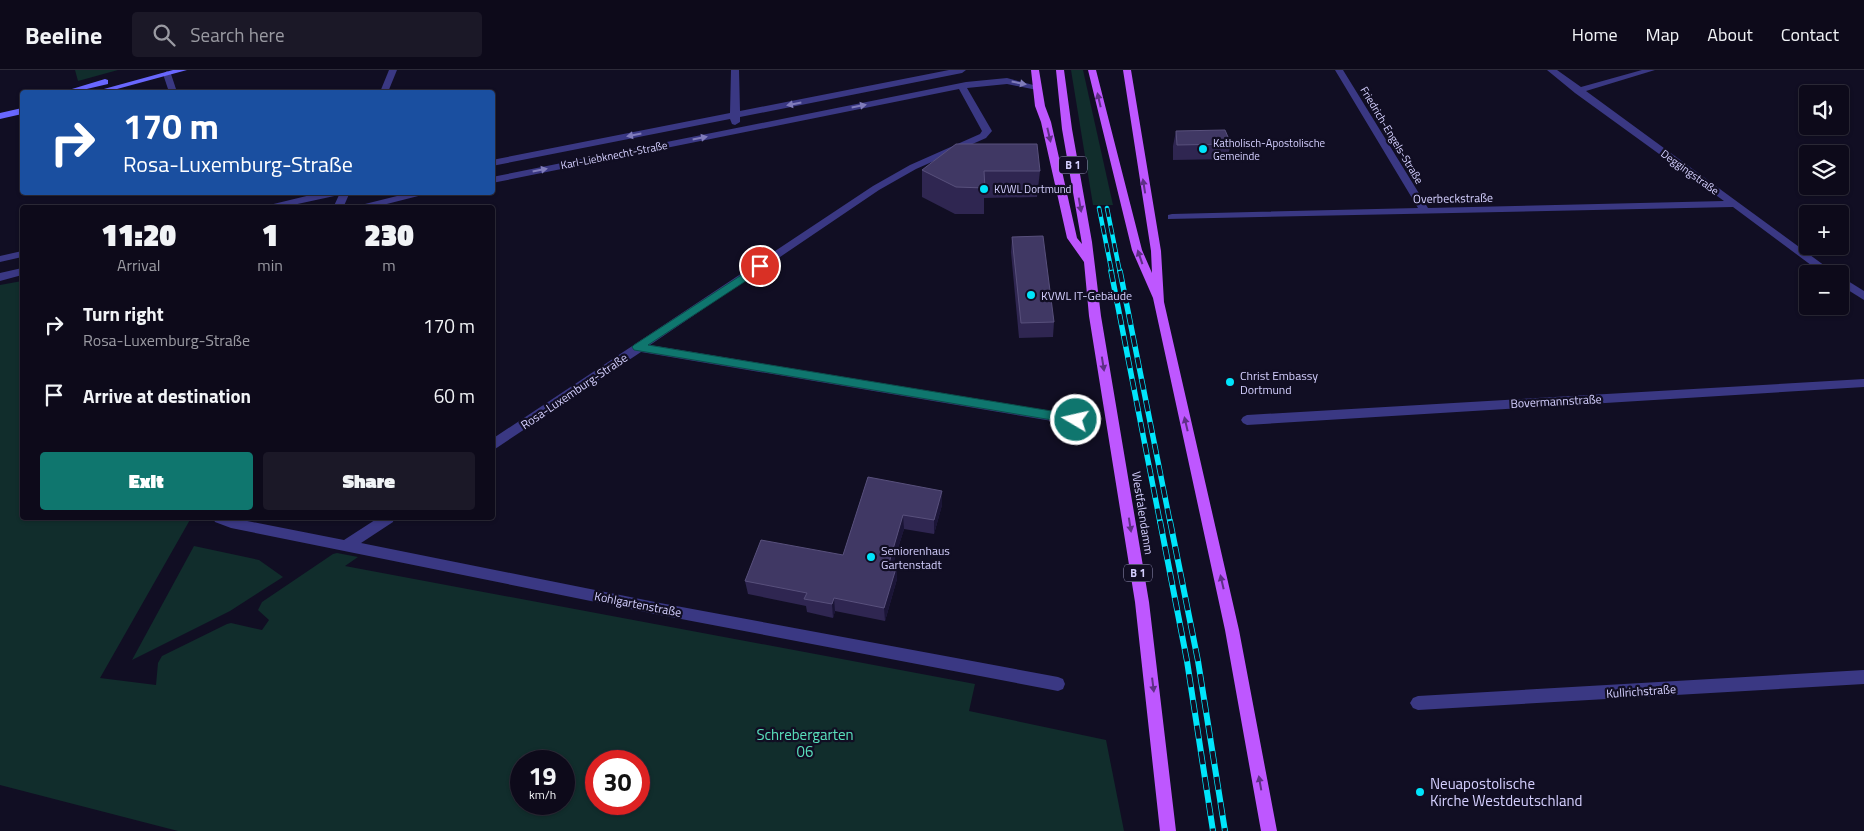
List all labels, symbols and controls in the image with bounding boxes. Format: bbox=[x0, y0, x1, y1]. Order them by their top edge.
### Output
search box bbox=[132, 12, 482, 57]
text: Beeline bbox=[25, 17, 102, 53]
text: Search here bbox=[190, 20, 285, 49]
icon: search bbox=[150, 21, 178, 49]
text: Home bbox=[1572, 21, 1618, 48]
text: Map bbox=[1646, 21, 1679, 48]
text: About bbox=[1707, 21, 1753, 48]
text: Contact bbox=[1781, 21, 1839, 48]
one-way arrow bbox=[1011, 79, 1027, 87]
street label: Friedrich-Engels-Straße bbox=[1357, 83, 1428, 187]
map controls bbox=[1799, 85, 1849, 315]
button: sound bbox=[1799, 85, 1849, 135]
one-way arrow bbox=[1095, 92, 1103, 107]
text: 170 m bbox=[123, 99, 219, 153]
one-way arrow bbox=[786, 100, 802, 108]
one-way arrow bbox=[851, 102, 867, 110]
icon: right bbox=[40, 110, 105, 175]
one-way arrow bbox=[1045, 127, 1053, 142]
one-way arrow bbox=[626, 131, 642, 139]
one-way arrow bbox=[692, 134, 707, 142]
place label: Katholisch-Apostolische Gemeinde bbox=[1213, 135, 1326, 164]
street label: Karl-Liebknecht-Straße bbox=[559, 137, 669, 173]
marker: Katholisch-Apostolische Gemeinde bbox=[1197, 143, 1209, 155]
button: layers bbox=[1799, 145, 1849, 195]
street label: Deggingstraße bbox=[1658, 146, 1723, 199]
text: Rosa-Luxemburg-Straße bbox=[123, 147, 353, 181]
road number: B 1 bbox=[1059, 156, 1087, 174]
one-way arrow bbox=[533, 166, 548, 174]
one-way arrow bbox=[1140, 178, 1148, 194]
place label: KVWL Dortmund bbox=[994, 181, 1072, 197]
marker: KVWL Dortmund bbox=[978, 183, 990, 195]
street label: Overbeckstraße bbox=[1413, 188, 1493, 208]
one-way arrow bbox=[1076, 197, 1084, 212]
button: + bbox=[1799, 205, 1849, 255]
text: 11:20 bbox=[101, 212, 176, 258]
text: 1 bbox=[262, 212, 278, 258]
text: 230 bbox=[364, 212, 414, 258]
pin bbox=[739, 245, 781, 287]
one-way arrow bbox=[1135, 250, 1143, 265]
icon: arrive bbox=[746, 252, 774, 280]
text: Arrival bbox=[117, 253, 160, 277]
text: min bbox=[257, 253, 283, 277]
text: m bbox=[382, 253, 396, 277]
button: − bbox=[1799, 265, 1849, 315]
place label: KVWL IT-Gebäude bbox=[1041, 286, 1132, 305]
marker: KVWL IT-Gebäude bbox=[1025, 289, 1037, 301]
text: Turn right bbox=[83, 299, 164, 328]
icon: right bbox=[40, 311, 68, 339]
text: 170 m bbox=[423, 311, 475, 340]
text: Rosa-Luxemburg-Straße bbox=[83, 328, 250, 352]
street label: Rosa-Luxemburg-Straße bbox=[517, 348, 631, 434]
one-way arrow bbox=[1100, 357, 1108, 373]
place label: Christ Embassy Dortmund bbox=[1240, 366, 1318, 399]
marker: Christ Embassy Dortmund bbox=[1224, 376, 1236, 388]
icon: arrive bbox=[40, 381, 68, 409]
text: Arrive at destination bbox=[83, 381, 251, 410]
text: 60 m bbox=[434, 381, 475, 410]
street label: Bovermannstraße bbox=[1510, 389, 1602, 413]
position arrow bbox=[1049, 393, 1101, 445]
one-way arrow bbox=[1182, 416, 1190, 431]
button: Exit bbox=[40, 452, 253, 510]
button: Share bbox=[263, 452, 475, 510]
street label: Westfalendamm bbox=[1127, 470, 1159, 556]
one-way arrow bbox=[1126, 517, 1134, 533]
place label: Seniorenhaus Gartenstadt bbox=[881, 541, 950, 574]
marker: Seniorenhaus Gartenstadt bbox=[865, 551, 877, 563]
road number: B 1 bbox=[1124, 564, 1152, 582]
one-way arrow bbox=[1217, 574, 1225, 590]
street label: Kohlgartenstraße bbox=[593, 586, 683, 622]
one-way arrow bbox=[1149, 678, 1157, 694]
street label: Kullrichstraße bbox=[1605, 679, 1677, 703]
park label: Schrebergarten 06 bbox=[756, 723, 854, 763]
speed limit sign: 30 bbox=[585, 750, 650, 815]
text: 19 bbox=[528, 757, 557, 795]
place label: Neuapostolische Kirche Westdeutschland bbox=[1430, 772, 1582, 812]
one-way arrow bbox=[1255, 775, 1263, 791]
text: km/h bbox=[529, 785, 556, 804]
marker: Neuapostolische Kirche Westdeutschland bbox=[1414, 786, 1426, 798]

